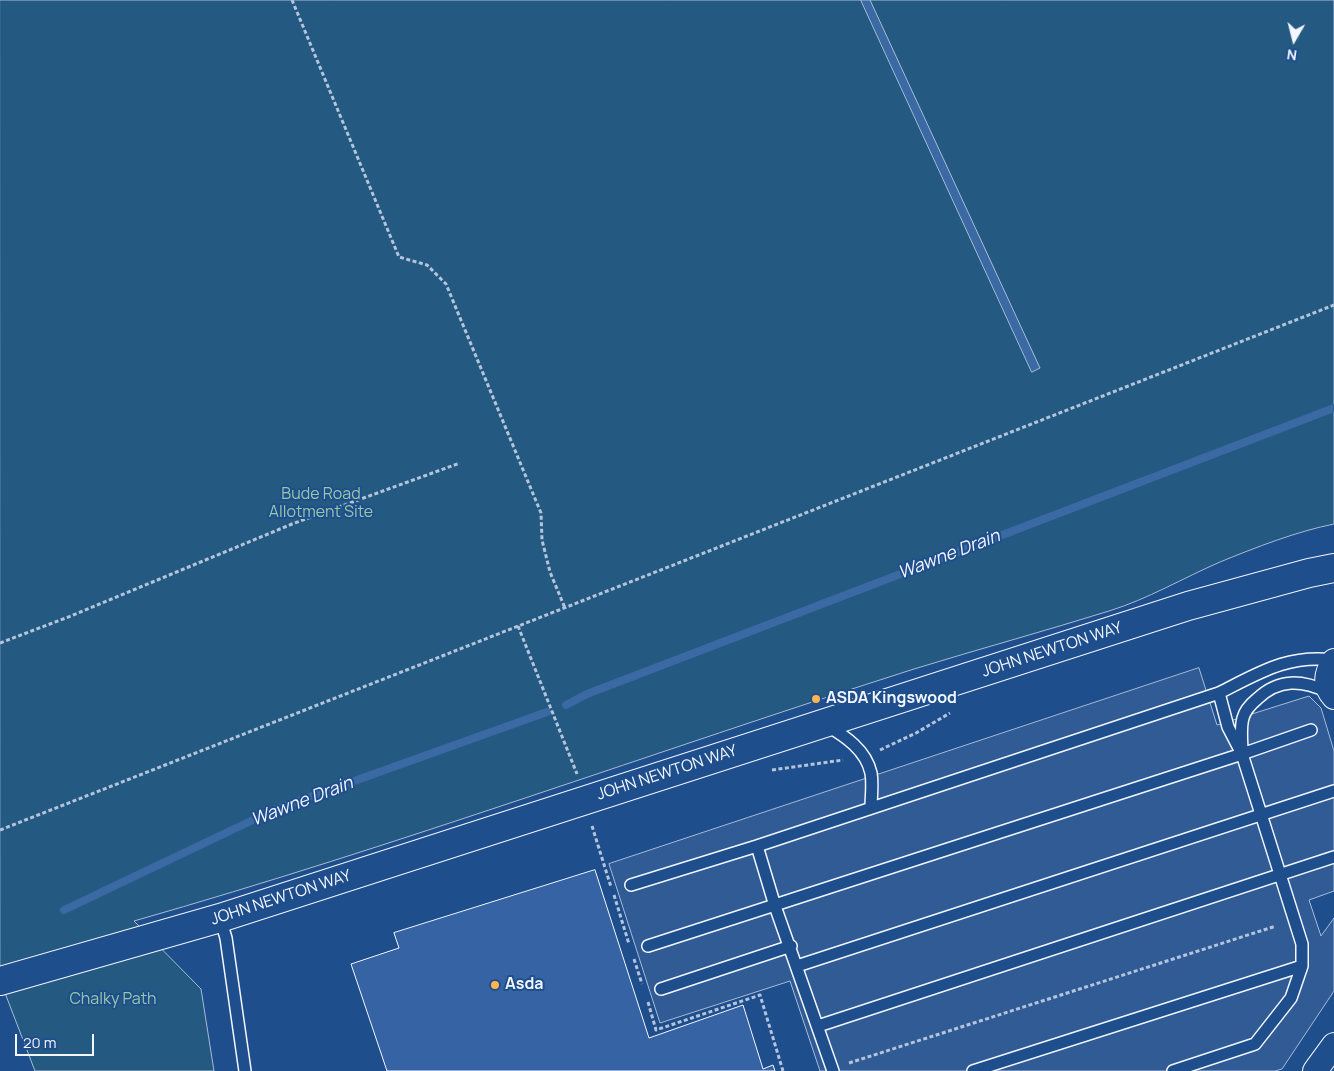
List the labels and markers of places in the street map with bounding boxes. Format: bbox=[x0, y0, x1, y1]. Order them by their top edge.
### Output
place label: ASDA Kingswood bbox=[826, 689, 957, 709]
marker: ASDA Kingswood bbox=[810, 693, 822, 705]
place label: Asda bbox=[505, 975, 543, 995]
marker: Asda bbox=[489, 979, 501, 991]

